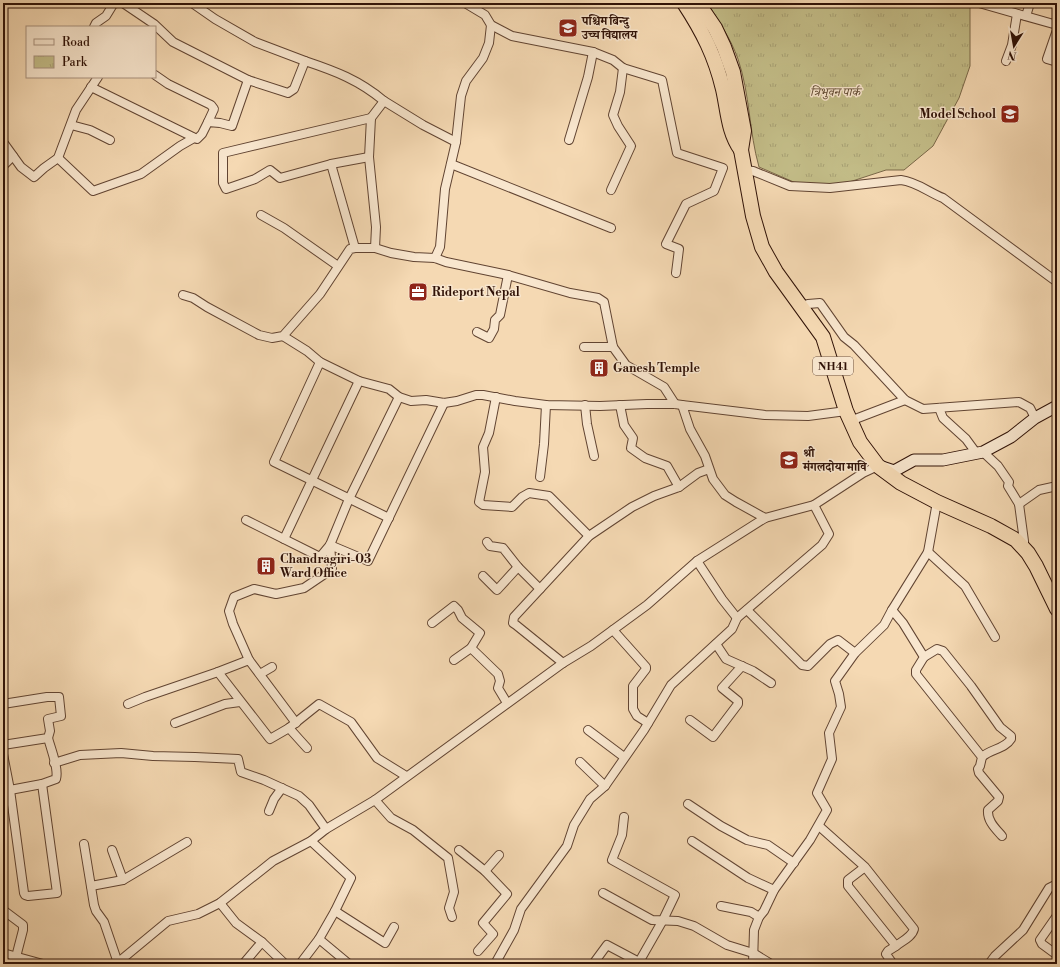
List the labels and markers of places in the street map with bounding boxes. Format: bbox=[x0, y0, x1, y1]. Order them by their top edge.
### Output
place label: पश्चिम बिन्दु उच्च विद्यालय bbox=[581, 14, 638, 43]
school or university icon: पश्चिम बिन्दु उच्च विद्यालय bbox=[557, 17, 579, 39]
school or university icon: Model School bbox=[999, 103, 1021, 125]
place label: Model School bbox=[919, 107, 996, 122]
office icon: Rideport Nepal bbox=[407, 281, 429, 303]
place label: Rideport Nepal bbox=[432, 285, 520, 300]
building icon: Ganesh Temple bbox=[588, 357, 610, 379]
place label: Ganesh Temple bbox=[613, 361, 701, 376]
place label: श्री मंगलदोया मावि bbox=[802, 446, 868, 475]
school or university icon: श्री मंगलदोया मावि bbox=[778, 449, 800, 471]
place label: Chandragiri-03 Ward Office bbox=[279, 552, 371, 581]
building icon: Chandragiri-03 Ward Office bbox=[255, 555, 277, 577]

